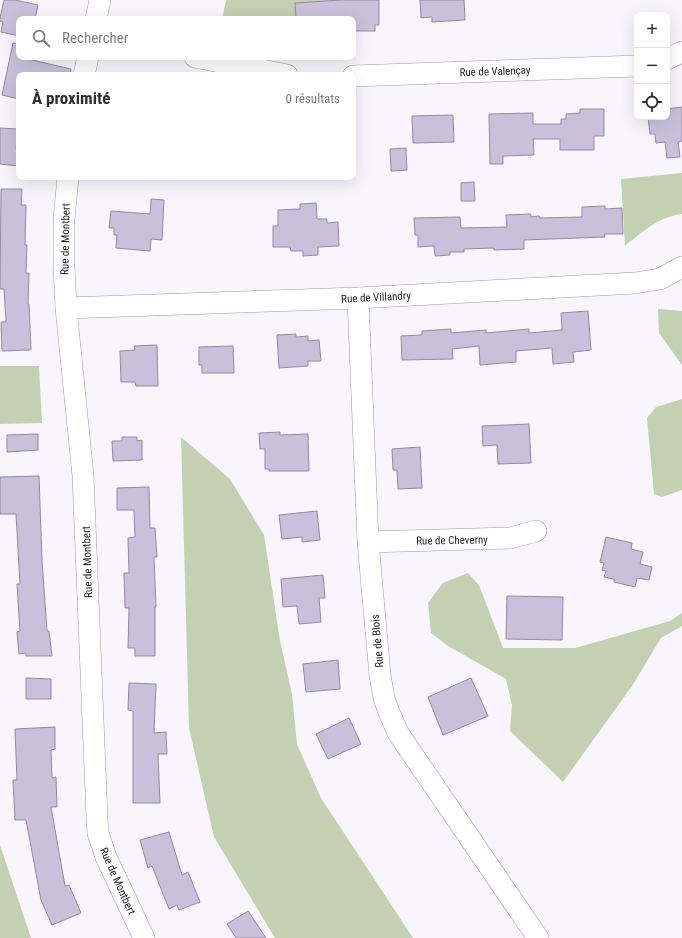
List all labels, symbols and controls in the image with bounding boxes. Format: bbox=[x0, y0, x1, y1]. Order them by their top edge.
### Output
map controls bbox=[634, 12, 670, 120]
button: + bbox=[634, 12, 670, 48]
search box bbox=[16, 16, 356, 60]
icon: search bbox=[30, 27, 52, 49]
text: Rechercher bbox=[62, 29, 128, 47]
button: − bbox=[634, 48, 670, 84]
street label: Rue de Valençay bbox=[459, 64, 531, 79]
button: locate bbox=[634, 84, 670, 120]
text: À proximité bbox=[32, 88, 110, 108]
text: 0 résultats bbox=[286, 91, 340, 106]
street label: Rue de Montbert bbox=[58, 203, 73, 275]
street label: Rue de Villandry bbox=[341, 289, 412, 306]
street label: Rue de Montbert bbox=[80, 526, 95, 598]
street label: Rue de Cheverny bbox=[416, 533, 488, 548]
street label: Rue de Blois bbox=[369, 614, 386, 668]
street label: Rue de Montbert bbox=[97, 846, 138, 917]

